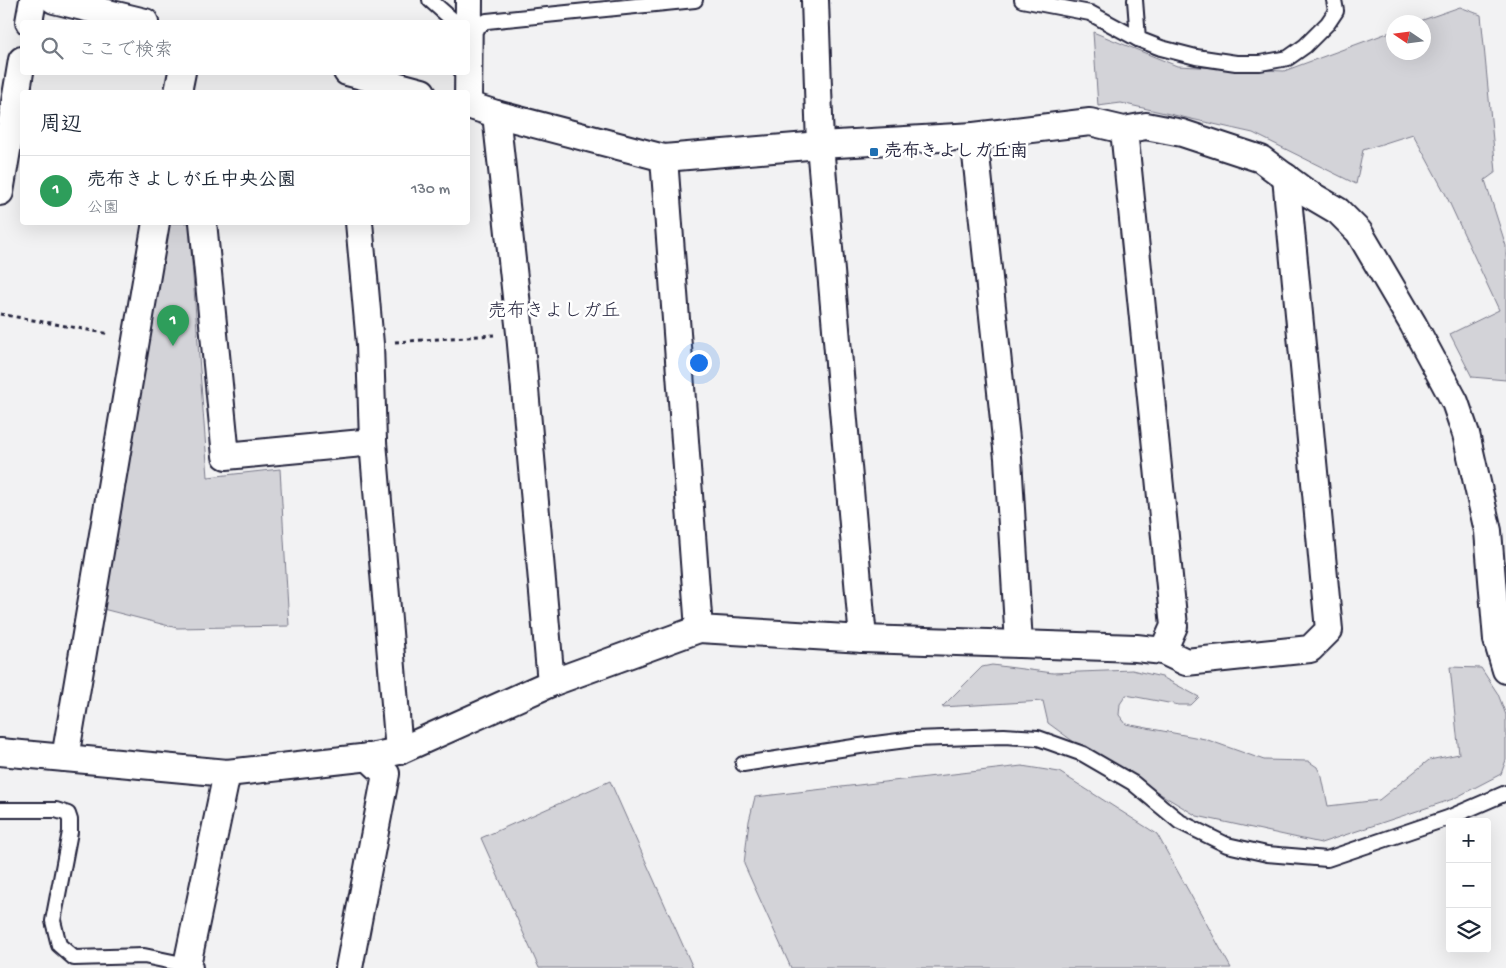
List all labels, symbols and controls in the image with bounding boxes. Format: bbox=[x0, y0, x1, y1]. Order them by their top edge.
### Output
north arrow bbox=[1386, 15, 1431, 60]
search box bbox=[20, 20, 470, 75]
icon: search bbox=[38, 34, 66, 62]
text: ここで検索 bbox=[78, 40, 173, 63]
text: 周辺 bbox=[40, 114, 82, 139]
place label: 売布きよしガ丘南 bbox=[884, 141, 1028, 163]
marker: 売布きよしガ丘南 bbox=[868, 146, 880, 158]
text: 売布きよしが丘中央公園 bbox=[87, 170, 296, 193]
text: 1 bbox=[53, 181, 59, 200]
text: 130 m bbox=[411, 181, 450, 200]
text: 公園 bbox=[87, 200, 119, 219]
district label: 売布きよしガ丘 bbox=[487, 300, 621, 324]
pin: 1 bbox=[157, 305, 189, 346]
your location bbox=[686, 350, 712, 376]
map controls bbox=[1446, 818, 1491, 953]
button: + bbox=[1446, 818, 1491, 863]
button: − bbox=[1446, 863, 1491, 908]
button: layers bbox=[1446, 908, 1491, 953]

